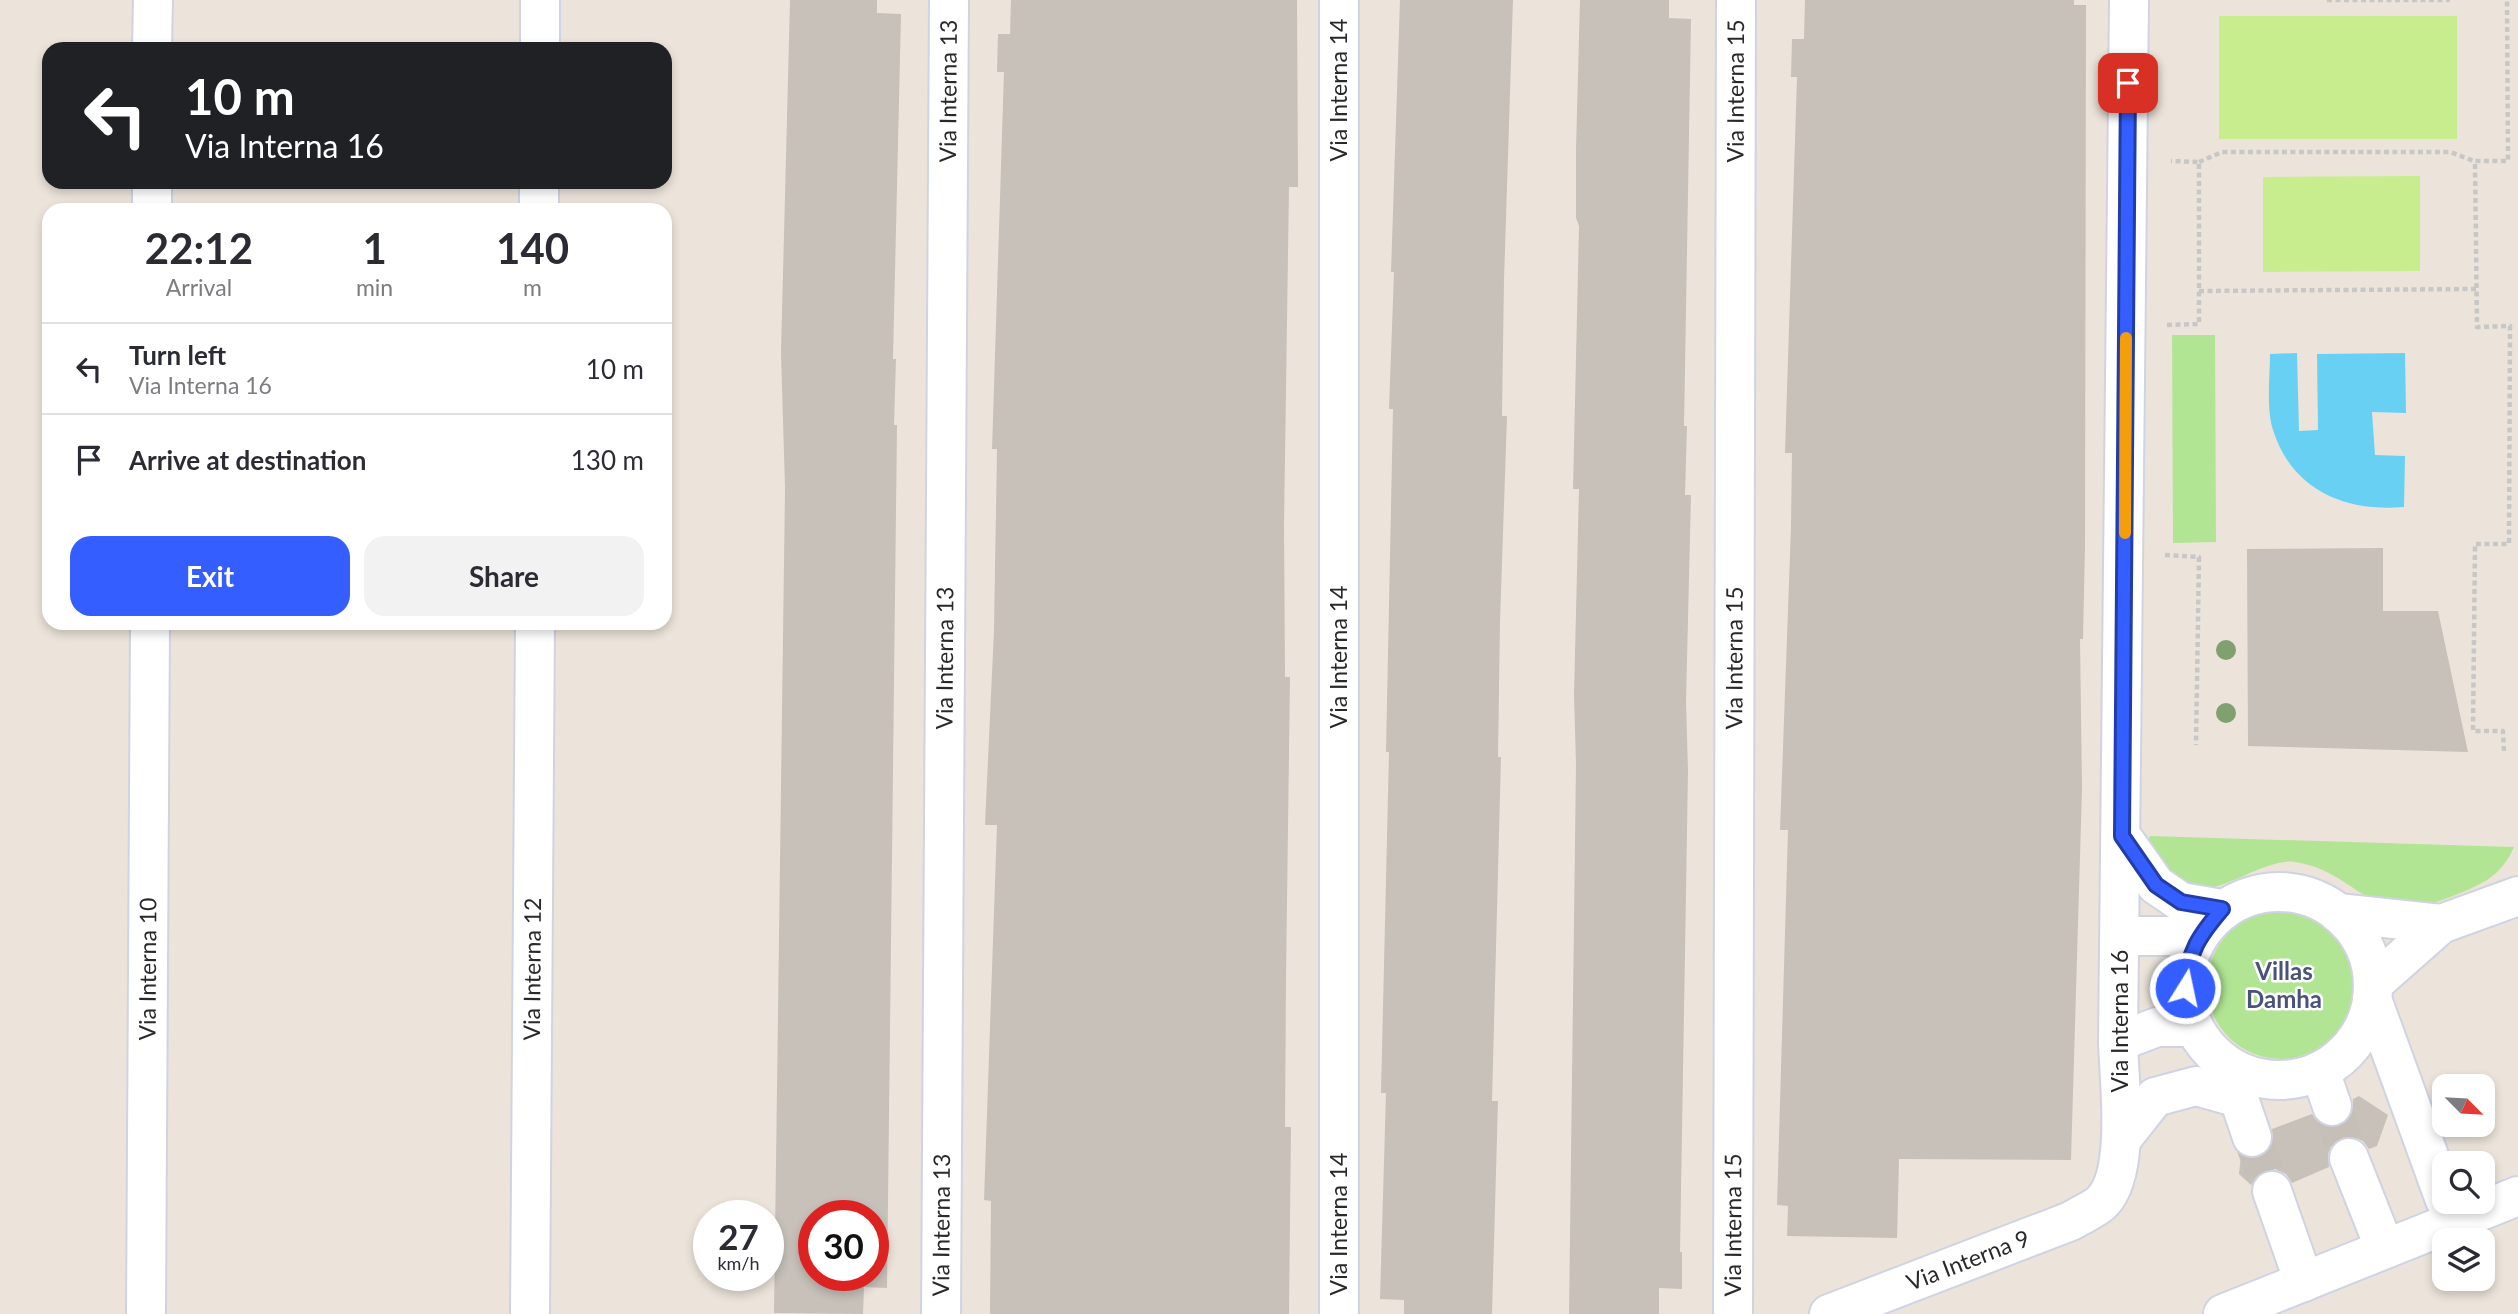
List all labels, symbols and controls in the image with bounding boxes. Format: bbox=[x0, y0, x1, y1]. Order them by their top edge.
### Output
street label: Via Interna 13 bbox=[933, 19, 962, 163]
street label: Via Interna 14 bbox=[1324, 19, 1352, 161]
street label: Via Interna 15 bbox=[1721, 19, 1749, 163]
pin bbox=[2098, 53, 2158, 113]
icon: arrive bbox=[2109, 64, 2147, 102]
text: 10 m bbox=[185, 67, 295, 125]
icon: left bbox=[70, 70, 161, 161]
text: Via Interna 16 bbox=[185, 126, 384, 165]
text: 22:12 bbox=[145, 223, 253, 273]
text: 1 bbox=[362, 223, 387, 273]
text: 140 bbox=[496, 223, 569, 273]
text: Arrival bbox=[166, 273, 232, 301]
text: min bbox=[356, 273, 393, 301]
text: m bbox=[523, 273, 542, 301]
text: Turn left bbox=[129, 339, 226, 371]
icon: left bbox=[70, 350, 108, 388]
text: 10 m bbox=[586, 353, 644, 385]
text: Via Interna 16 bbox=[129, 371, 272, 399]
icon: arrive bbox=[70, 441, 108, 479]
text: Arrive at destination bbox=[129, 444, 366, 476]
text: 130 m bbox=[571, 444, 644, 476]
button: Exit bbox=[70, 536, 350, 616]
button: Share bbox=[364, 536, 644, 616]
street label: Via Interna 13 bbox=[930, 586, 958, 730]
street label: Via Interna 14 bbox=[1324, 586, 1352, 728]
street label: Via Interna 15 bbox=[1719, 586, 1748, 730]
street label: Via Interna 10 bbox=[133, 897, 161, 1041]
street label: Via Interna 12 bbox=[517, 897, 546, 1041]
street label: Via Interna 16 bbox=[2105, 950, 2133, 1092]
position arrow bbox=[2148, 951, 2222, 1025]
district label: Villas Damha bbox=[2246, 956, 2322, 1013]
north arrow bbox=[2432, 1074, 2496, 1138]
map controls bbox=[2432, 1074, 2495, 1291]
button: search bbox=[2432, 1151, 2495, 1214]
street label: Via Interna 13 bbox=[926, 1153, 955, 1297]
street label: Via Interna 14 bbox=[1324, 1153, 1352, 1295]
street label: Via Interna 15 bbox=[1718, 1153, 1746, 1297]
speed limit sign: 30 bbox=[798, 1200, 889, 1291]
text: 27 bbox=[718, 1215, 759, 1257]
street label: Via Interna 9 bbox=[1902, 1223, 2033, 1296]
button: layers bbox=[2432, 1228, 2495, 1291]
text: km/h bbox=[717, 1252, 760, 1274]

